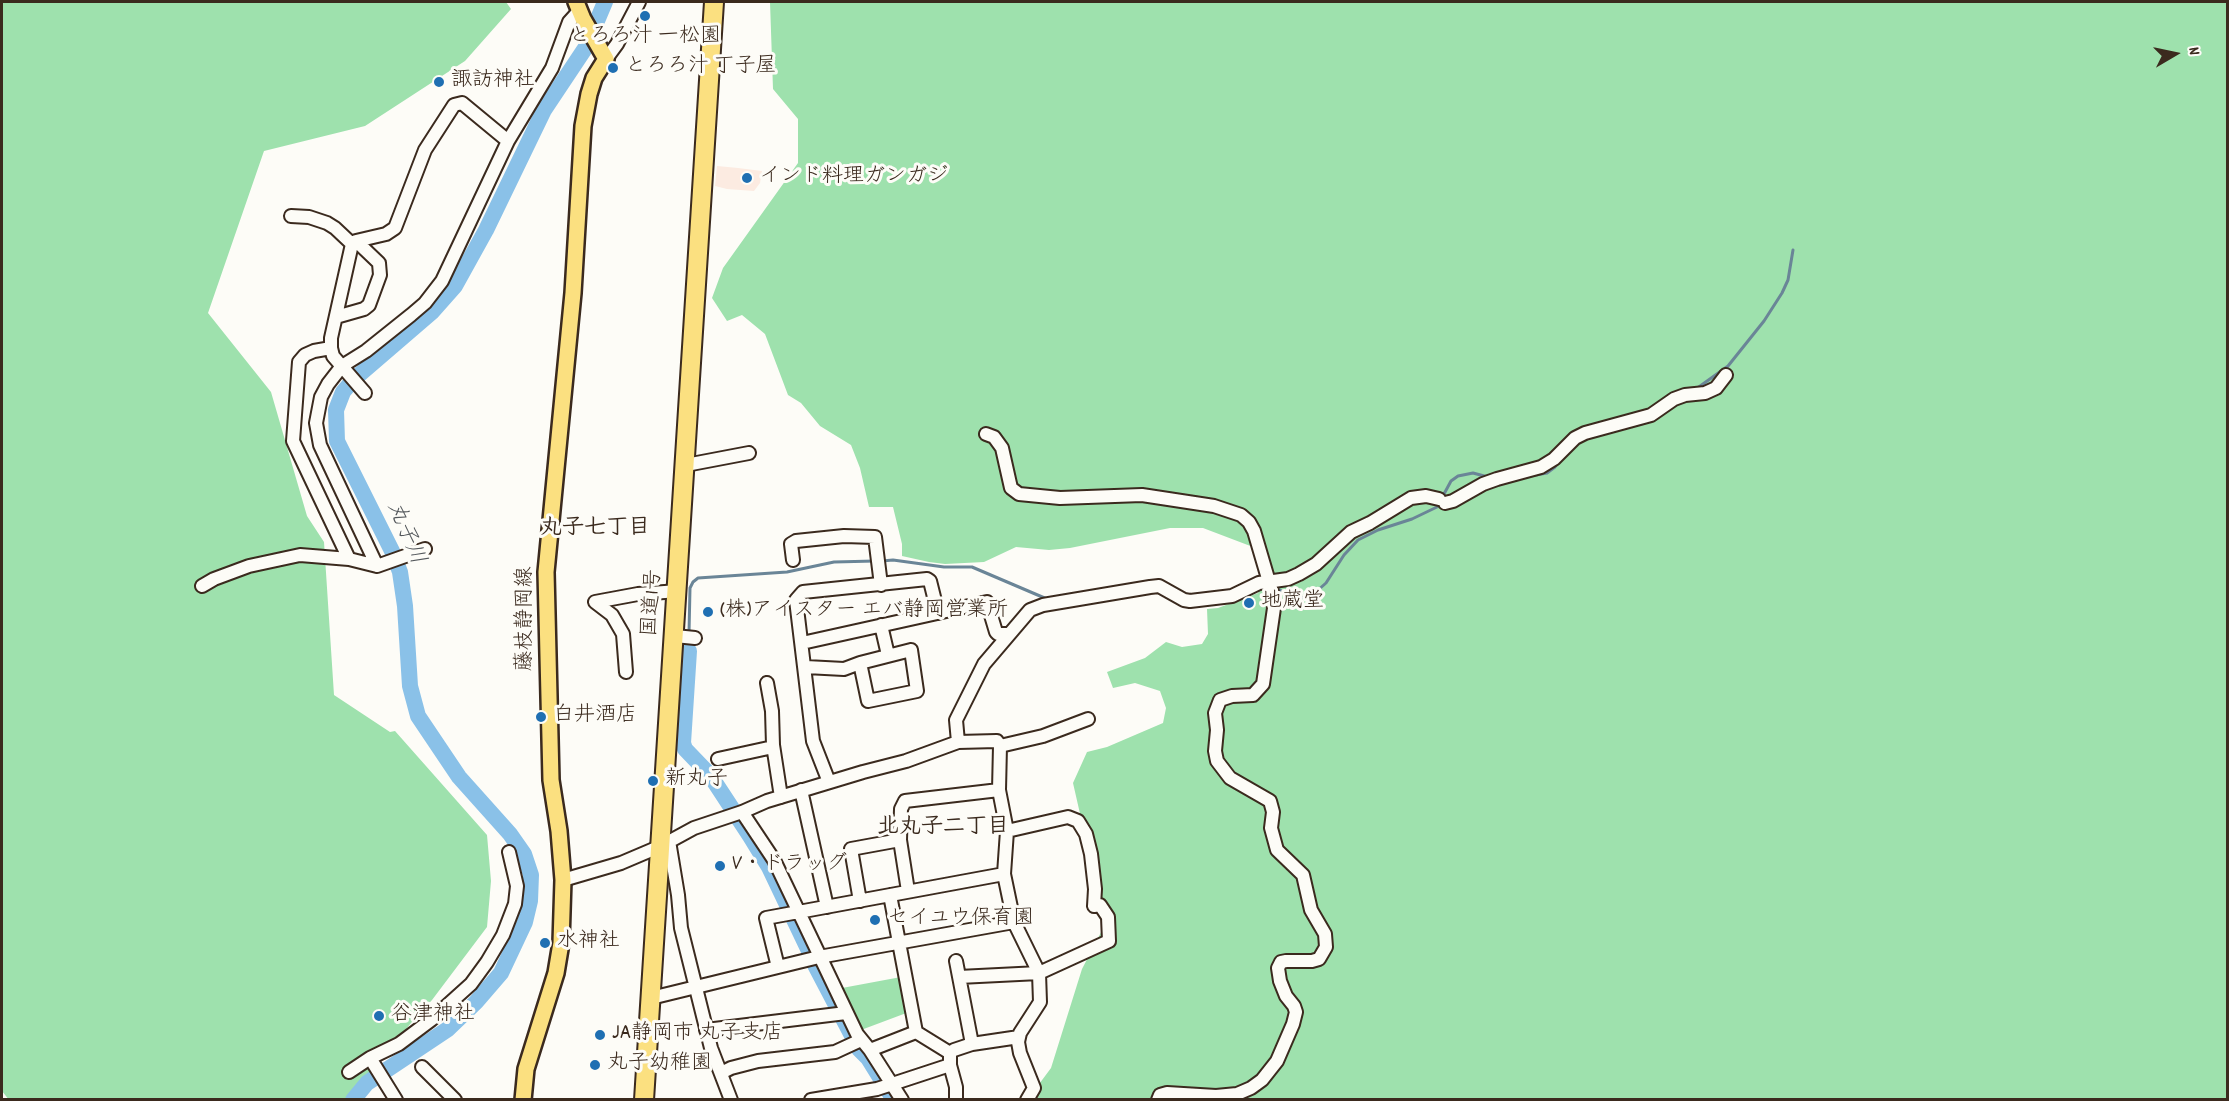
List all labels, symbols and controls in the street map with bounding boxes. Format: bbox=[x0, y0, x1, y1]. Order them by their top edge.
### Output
marker: とろろ汁 一松園 bbox=[638, 9, 652, 23]
north arrow bbox=[2145, 24, 2205, 84]
place label: とろろ汁 一松園 bbox=[569, 25, 721, 51]
text: N bbox=[2181, 45, 2205, 57]
place label: とろろ汁 丁子屋 bbox=[625, 55, 777, 81]
marker: とろろ汁 丁子屋 bbox=[606, 61, 620, 75]
place label: 諏訪神社 bbox=[451, 69, 535, 95]
marker: 諏訪神社 bbox=[432, 75, 446, 89]
place label: インド料理ガンガジ bbox=[759, 165, 948, 191]
marker: インド料理ガンガジ bbox=[740, 171, 754, 185]
water label: 丸子川 bbox=[379, 498, 429, 570]
district label: 丸子七丁目 bbox=[540, 517, 650, 543]
street label: 藤枝静岡線 bbox=[514, 567, 540, 671]
street label: 国道1号 bbox=[639, 568, 669, 638]
place label: 地蔵堂 bbox=[1261, 590, 1324, 616]
marker: 地蔵堂 bbox=[1242, 596, 1256, 610]
place label: (株)アイスター エバ静岡営業所 bbox=[720, 599, 1008, 625]
marker: (株)アイスター エバ静岡営業所 bbox=[701, 605, 715, 619]
place label: 白井酒店 bbox=[553, 704, 637, 730]
marker: 白井酒店 bbox=[534, 710, 548, 724]
place label: 新丸子 bbox=[665, 768, 728, 794]
marker: 新丸子 bbox=[646, 774, 660, 788]
district label: 北丸子二丁目 bbox=[877, 816, 1009, 842]
place label: V・ドラッグ bbox=[732, 853, 847, 879]
marker: V・ドラッグ bbox=[713, 859, 727, 873]
place label: セイユウ保育園 bbox=[887, 907, 1034, 933]
marker: セイユウ保育園 bbox=[868, 913, 882, 927]
place label: 水神社 bbox=[557, 930, 620, 956]
marker: 水神社 bbox=[538, 936, 552, 950]
place label: 谷津神社 bbox=[391, 1003, 475, 1029]
marker: 谷津神社 bbox=[372, 1009, 386, 1023]
place label: JA静岡市 丸子支店 bbox=[612, 1022, 783, 1048]
marker: JA静岡市 丸子支店 bbox=[593, 1028, 607, 1042]
place label: 丸子幼稚園 bbox=[607, 1052, 712, 1078]
marker: 丸子幼稚園 bbox=[588, 1058, 602, 1072]

